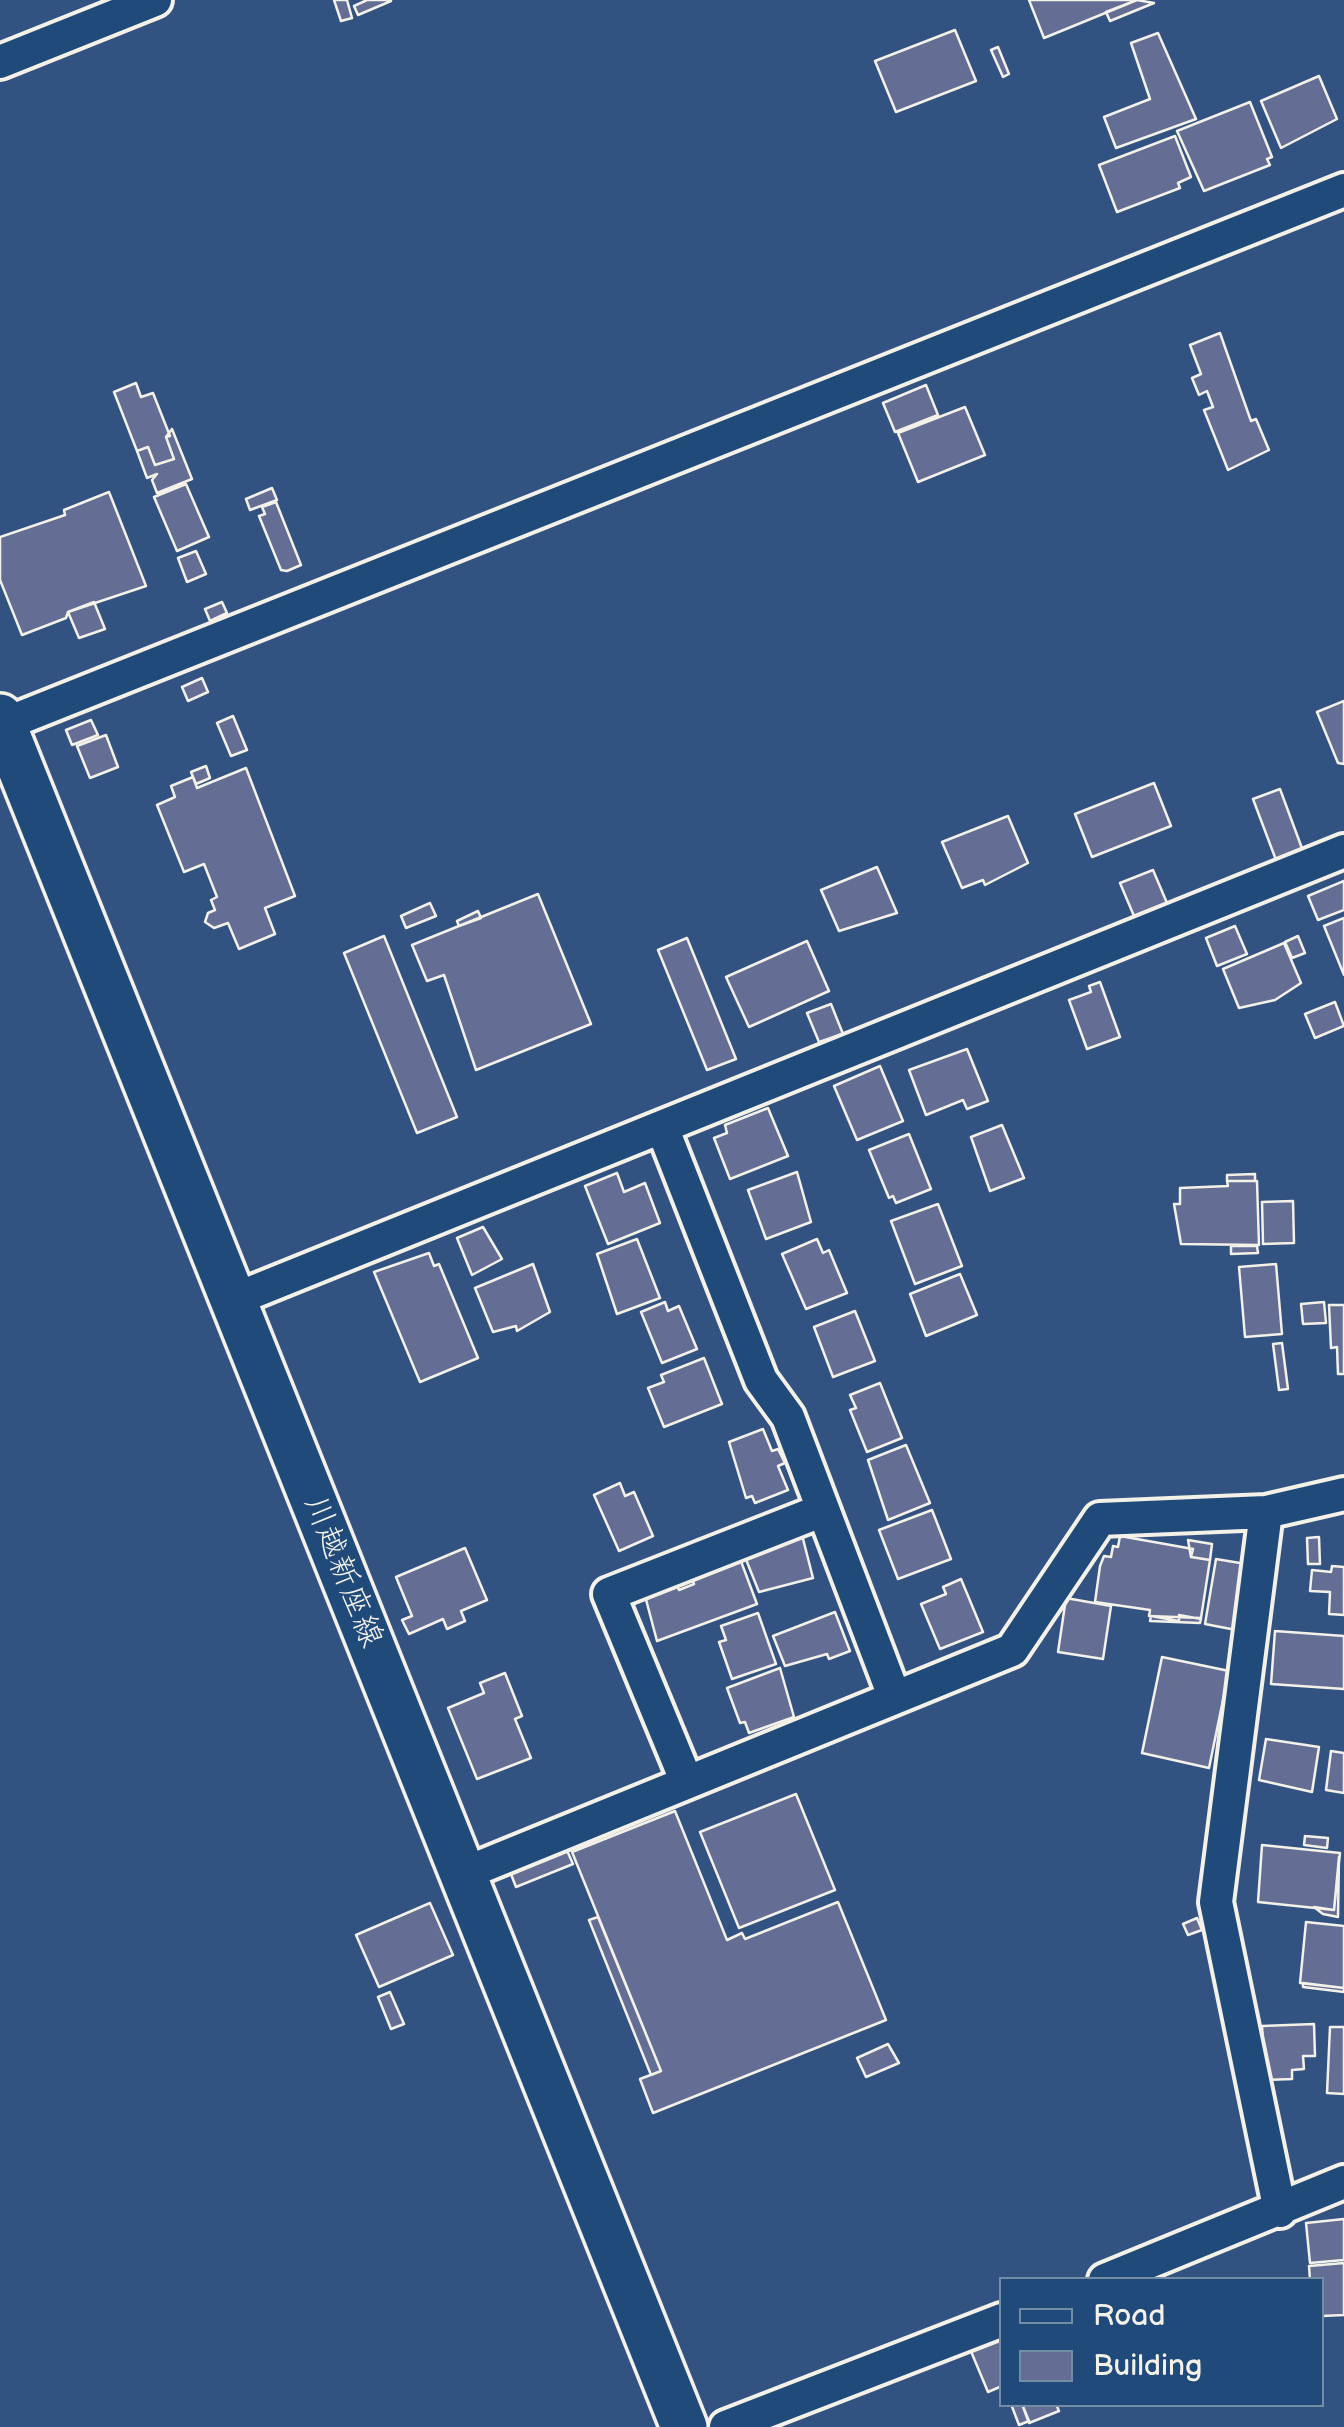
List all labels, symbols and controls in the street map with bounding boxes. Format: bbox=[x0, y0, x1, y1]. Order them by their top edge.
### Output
street label: 川越新座線 bbox=[294, 1491, 390, 1653]
legend bbox=[999, 2277, 1324, 2407]
text: Road bbox=[1093, 2298, 1166, 2334]
text: Building bbox=[1093, 2348, 1202, 2384]

